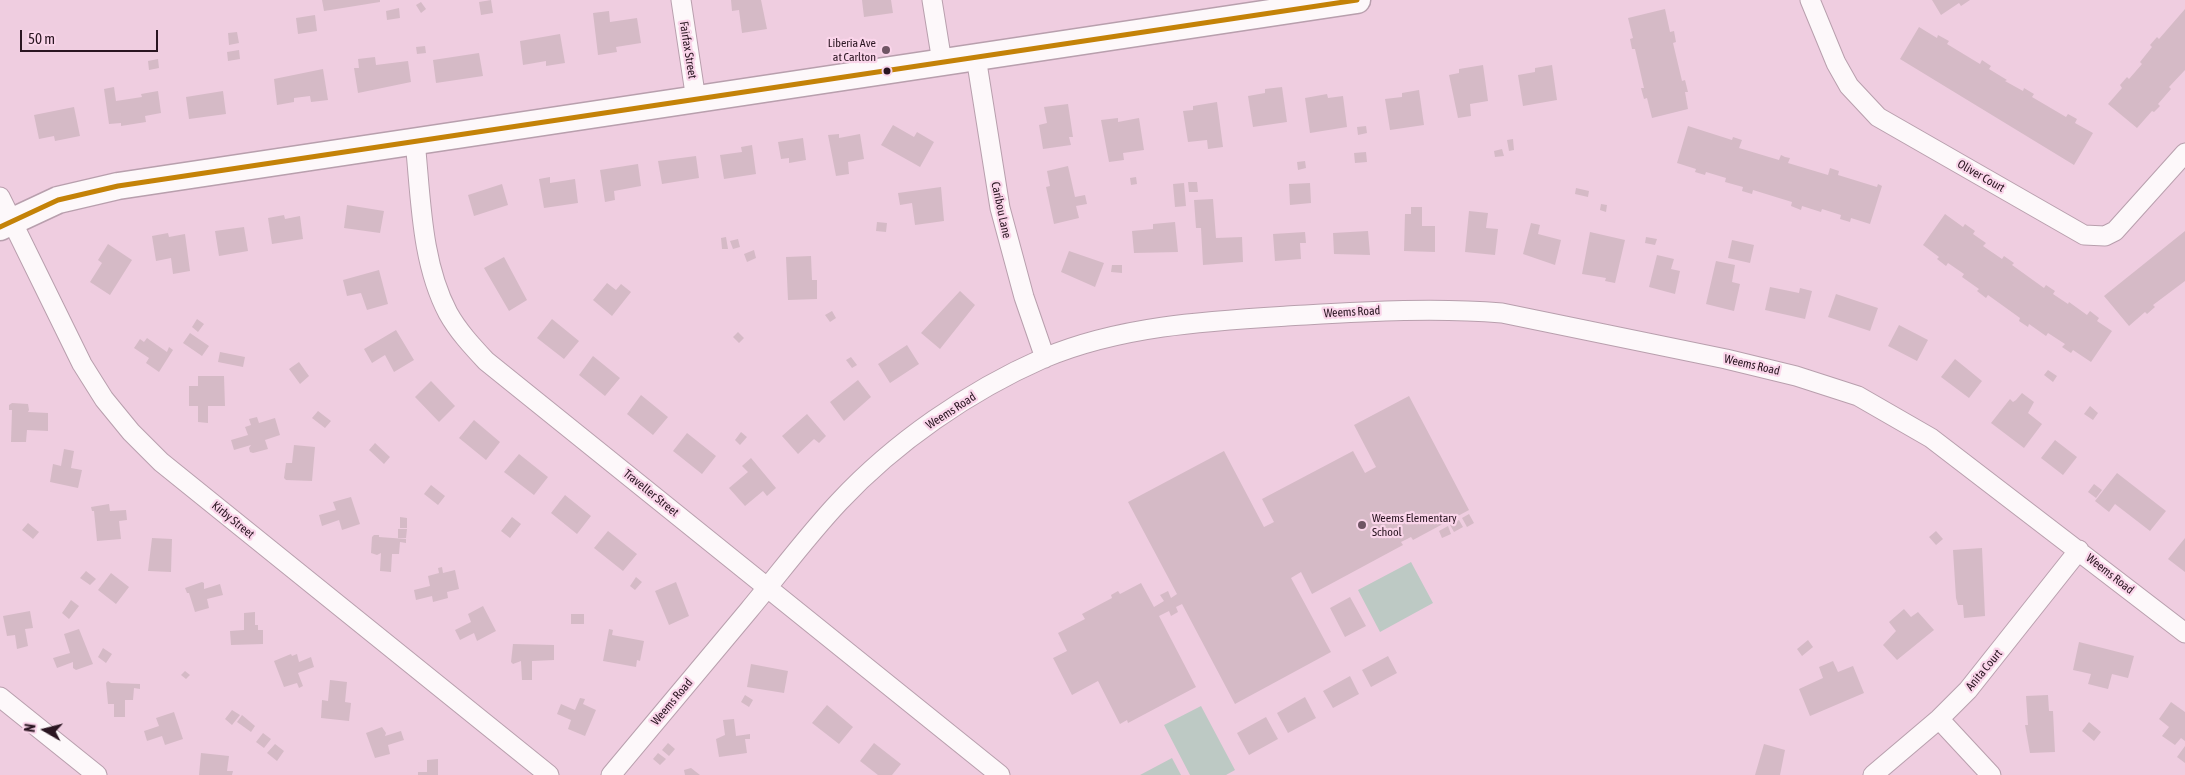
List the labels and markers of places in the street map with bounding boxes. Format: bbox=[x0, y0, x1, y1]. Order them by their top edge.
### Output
place label: Liberia Ave at Carlton bbox=[828, 36, 876, 64]
marker: Liberia Ave at Carlton bbox=[880, 44, 892, 56]
unlabelled marker bbox=[882, 66, 892, 76]
place label: Weems Elementary School bbox=[1372, 511, 1457, 539]
marker: Weems Elementary School bbox=[1356, 519, 1368, 531]

